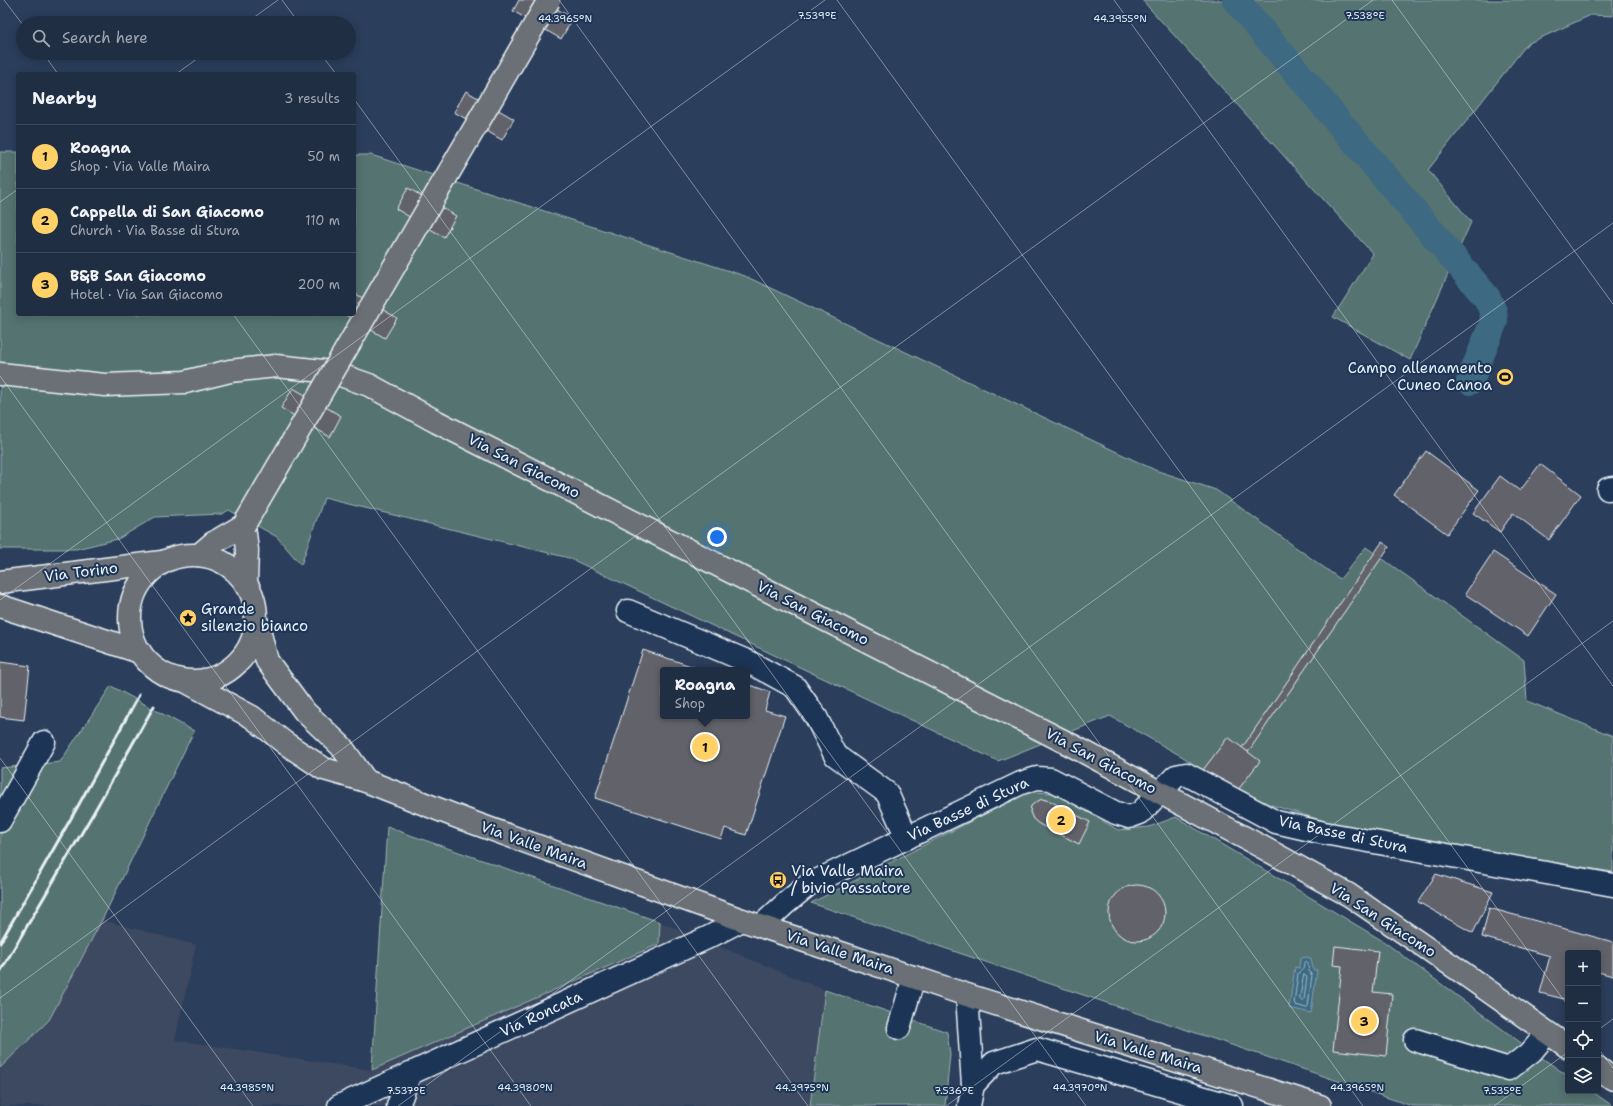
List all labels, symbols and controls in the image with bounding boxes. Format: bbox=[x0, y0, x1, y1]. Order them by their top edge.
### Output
text: 7.539°E bbox=[797, 9, 837, 22]
text: 7.538°E bbox=[1345, 9, 1385, 22]
text: 44.3965°N bbox=[538, 12, 592, 25]
text: 44.3955°N bbox=[1093, 12, 1147, 25]
search box bbox=[16, 16, 356, 60]
icon: search bbox=[30, 27, 52, 49]
text: Search here bbox=[62, 28, 148, 48]
text: Nearby bbox=[32, 87, 97, 109]
text: 3 results bbox=[284, 90, 340, 107]
text: Roagna bbox=[70, 138, 131, 158]
text: 1 bbox=[42, 148, 48, 165]
text: 50 m bbox=[307, 148, 340, 165]
text: Shop · Via Valle Maira bbox=[70, 158, 210, 175]
text: Cappella di San Giacomo bbox=[70, 202, 264, 222]
text: 2 bbox=[40, 212, 50, 229]
text: 110 m bbox=[305, 212, 340, 229]
text: Church · Via Basse di Stura bbox=[70, 222, 240, 239]
text: B&B San Giacomo bbox=[70, 266, 206, 286]
text: 3 bbox=[40, 276, 50, 293]
text: 200 m bbox=[298, 276, 340, 293]
text: Hotel · Via San Giacomo bbox=[70, 286, 223, 303]
place label: Campo allenamento Cuneo Canoa bbox=[1348, 358, 1493, 395]
sports icon: Campo allenamento Cuneo Canoa bbox=[1495, 367, 1515, 387]
street label: Via San Giacomo bbox=[465, 429, 583, 503]
your location bbox=[707, 527, 727, 547]
street label: Via Torino bbox=[43, 558, 119, 586]
street label: Via San Giacomo bbox=[754, 576, 872, 650]
place label: Grande silenzio bianco bbox=[201, 599, 308, 636]
place icon: Grande silenzio bianco bbox=[178, 608, 198, 628]
popup bbox=[660, 667, 750, 719]
text: Roagna bbox=[675, 675, 735, 695]
text: Shop bbox=[675, 695, 705, 712]
street label: Via San Giacomo bbox=[1042, 723, 1160, 799]
pin: 1 bbox=[692, 732, 718, 762]
street label: Via Basse di Stura bbox=[904, 772, 1033, 846]
pin: 2 bbox=[1048, 805, 1074, 835]
street label: Via Basse di Stura bbox=[1276, 811, 1410, 858]
street label: Via Valle Maira bbox=[478, 816, 591, 874]
place label: Via Valle Maira / bivio Passatore bbox=[791, 861, 911, 898]
bus stop icon: Via Valle Maira / bivio Passatore bbox=[768, 870, 788, 890]
street label: Via San Giacomo bbox=[1326, 878, 1440, 962]
street label: Via Valle Maira bbox=[784, 925, 897, 979]
map controls bbox=[1565, 950, 1601, 1094]
button: + bbox=[1565, 950, 1601, 986]
street label: Via Roncata bbox=[497, 986, 586, 1042]
button: − bbox=[1565, 986, 1601, 1022]
pin: 3 bbox=[1351, 1006, 1377, 1036]
button: locate bbox=[1565, 1022, 1601, 1058]
street label: Via Valle Maira bbox=[1091, 1026, 1205, 1078]
button: layers bbox=[1565, 1058, 1601, 1094]
text: 44.3985°N bbox=[220, 1081, 274, 1094]
text: 44.3980°N bbox=[497, 1081, 553, 1094]
text: 44.3975°N bbox=[775, 1081, 829, 1094]
text: 44.3970°N bbox=[1053, 1081, 1107, 1094]
text: 44.3965°N bbox=[1330, 1081, 1384, 1094]
text: 7.537°E bbox=[387, 1084, 425, 1097]
text: 7.536°E bbox=[934, 1084, 974, 1097]
text: 7.535°E bbox=[1483, 1084, 1521, 1097]

